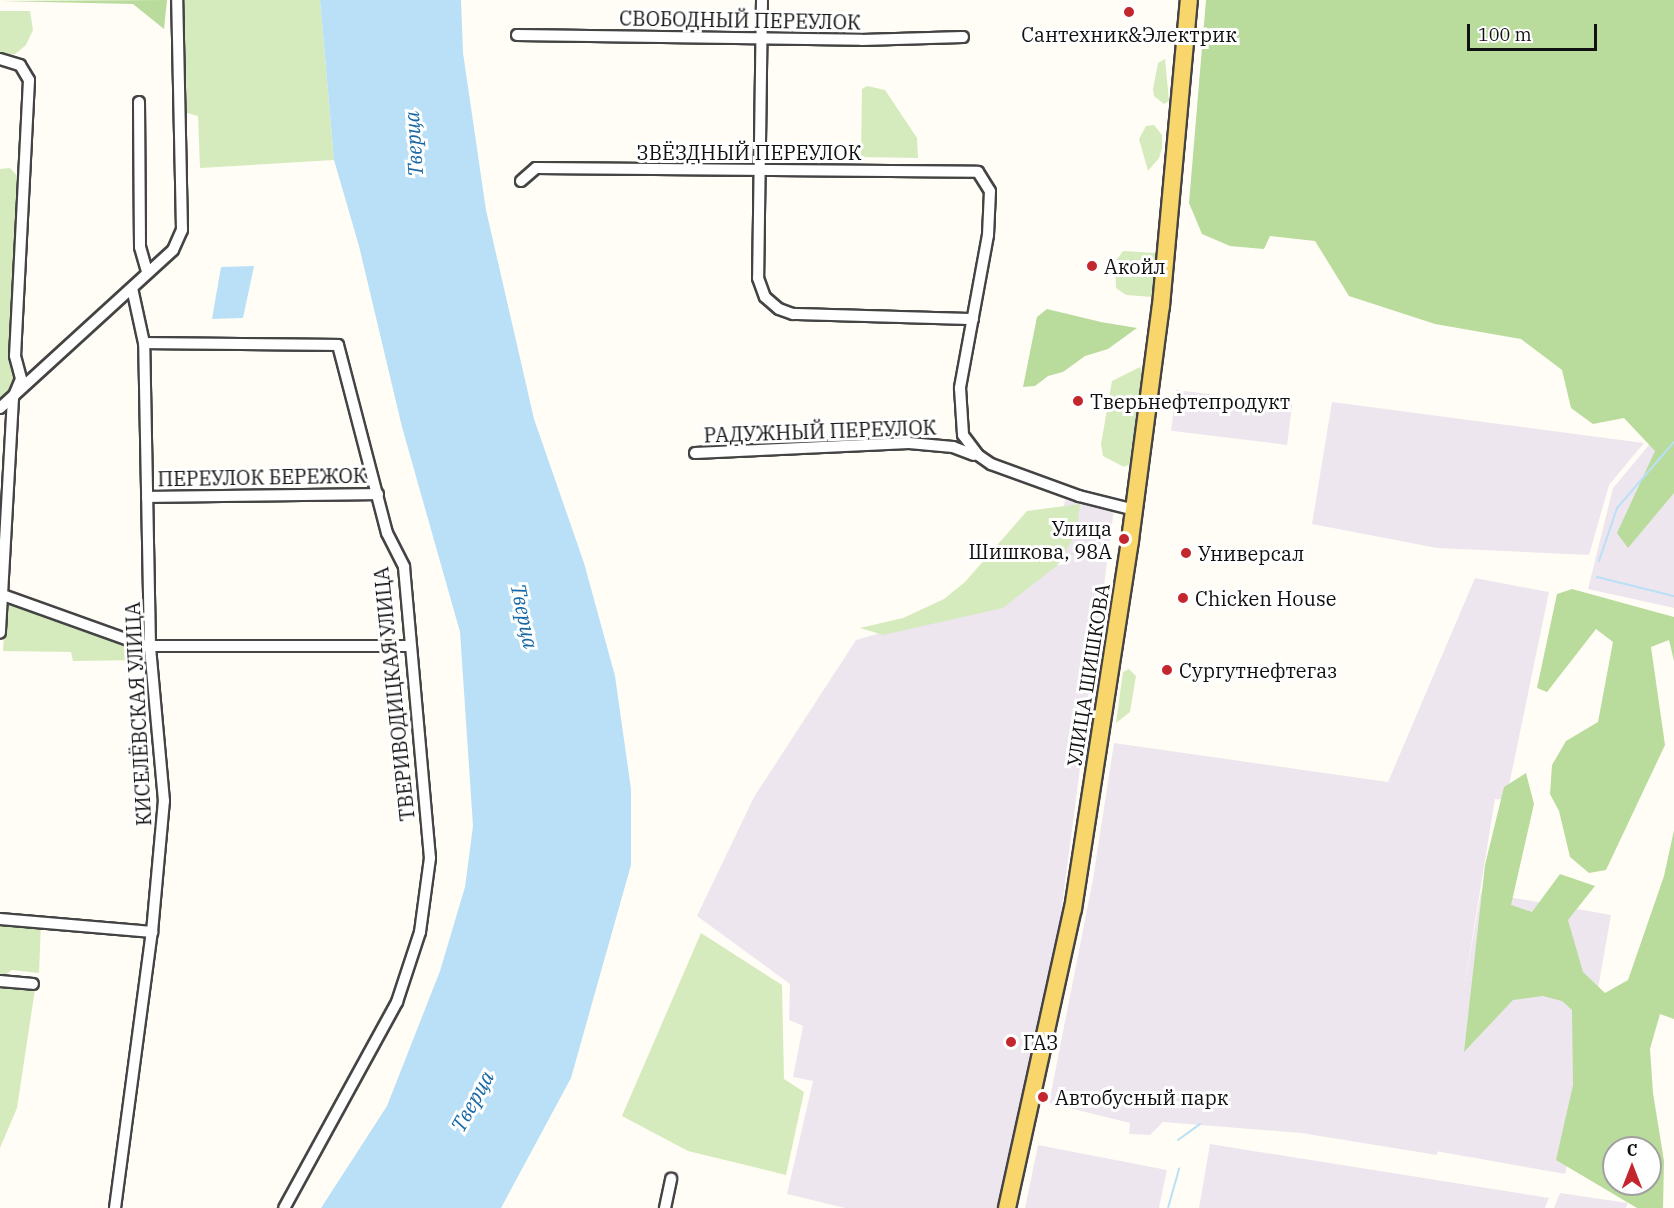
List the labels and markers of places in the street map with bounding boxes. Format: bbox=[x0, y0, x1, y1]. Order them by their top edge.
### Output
marker: Сантехник&Электрик bbox=[1122, 5, 1136, 19]
place label: Сантехник&Электрик bbox=[1021, 22, 1237, 46]
place label: Акойл bbox=[1104, 254, 1166, 278]
marker: Акойл bbox=[1085, 259, 1099, 273]
place label: Тверьнефтепродукт bbox=[1090, 389, 1290, 413]
marker: Тверьнефтепродукт bbox=[1071, 394, 1085, 408]
place label: Улица Шишкова, 98А bbox=[969, 516, 1112, 563]
marker: Улица Шишкова, 98А bbox=[1117, 532, 1131, 546]
place label: Универсал bbox=[1198, 541, 1304, 565]
marker: Универсал bbox=[1179, 546, 1193, 560]
place label: Chicken House bbox=[1195, 586, 1336, 610]
marker: Chicken House bbox=[1176, 591, 1190, 605]
place label: Сургутнефтегаз bbox=[1179, 658, 1337, 682]
marker: Сургутнефтегаз bbox=[1160, 663, 1174, 677]
place label: ГАЗ bbox=[1023, 1030, 1058, 1054]
marker: ГАЗ bbox=[1004, 1035, 1018, 1049]
place label: Автобусный парк bbox=[1055, 1085, 1228, 1109]
marker: Автобусный парк bbox=[1036, 1090, 1050, 1104]

